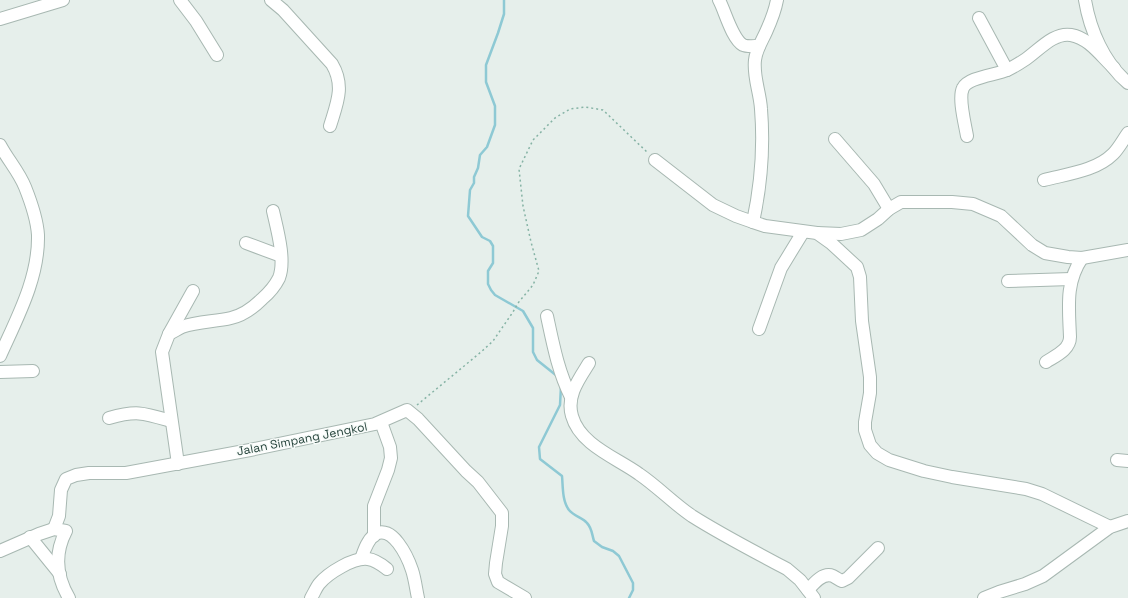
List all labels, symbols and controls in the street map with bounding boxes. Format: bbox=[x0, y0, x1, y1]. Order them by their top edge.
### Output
street label: Jalan Simpang Jengkol bbox=[235, 418, 369, 460]

